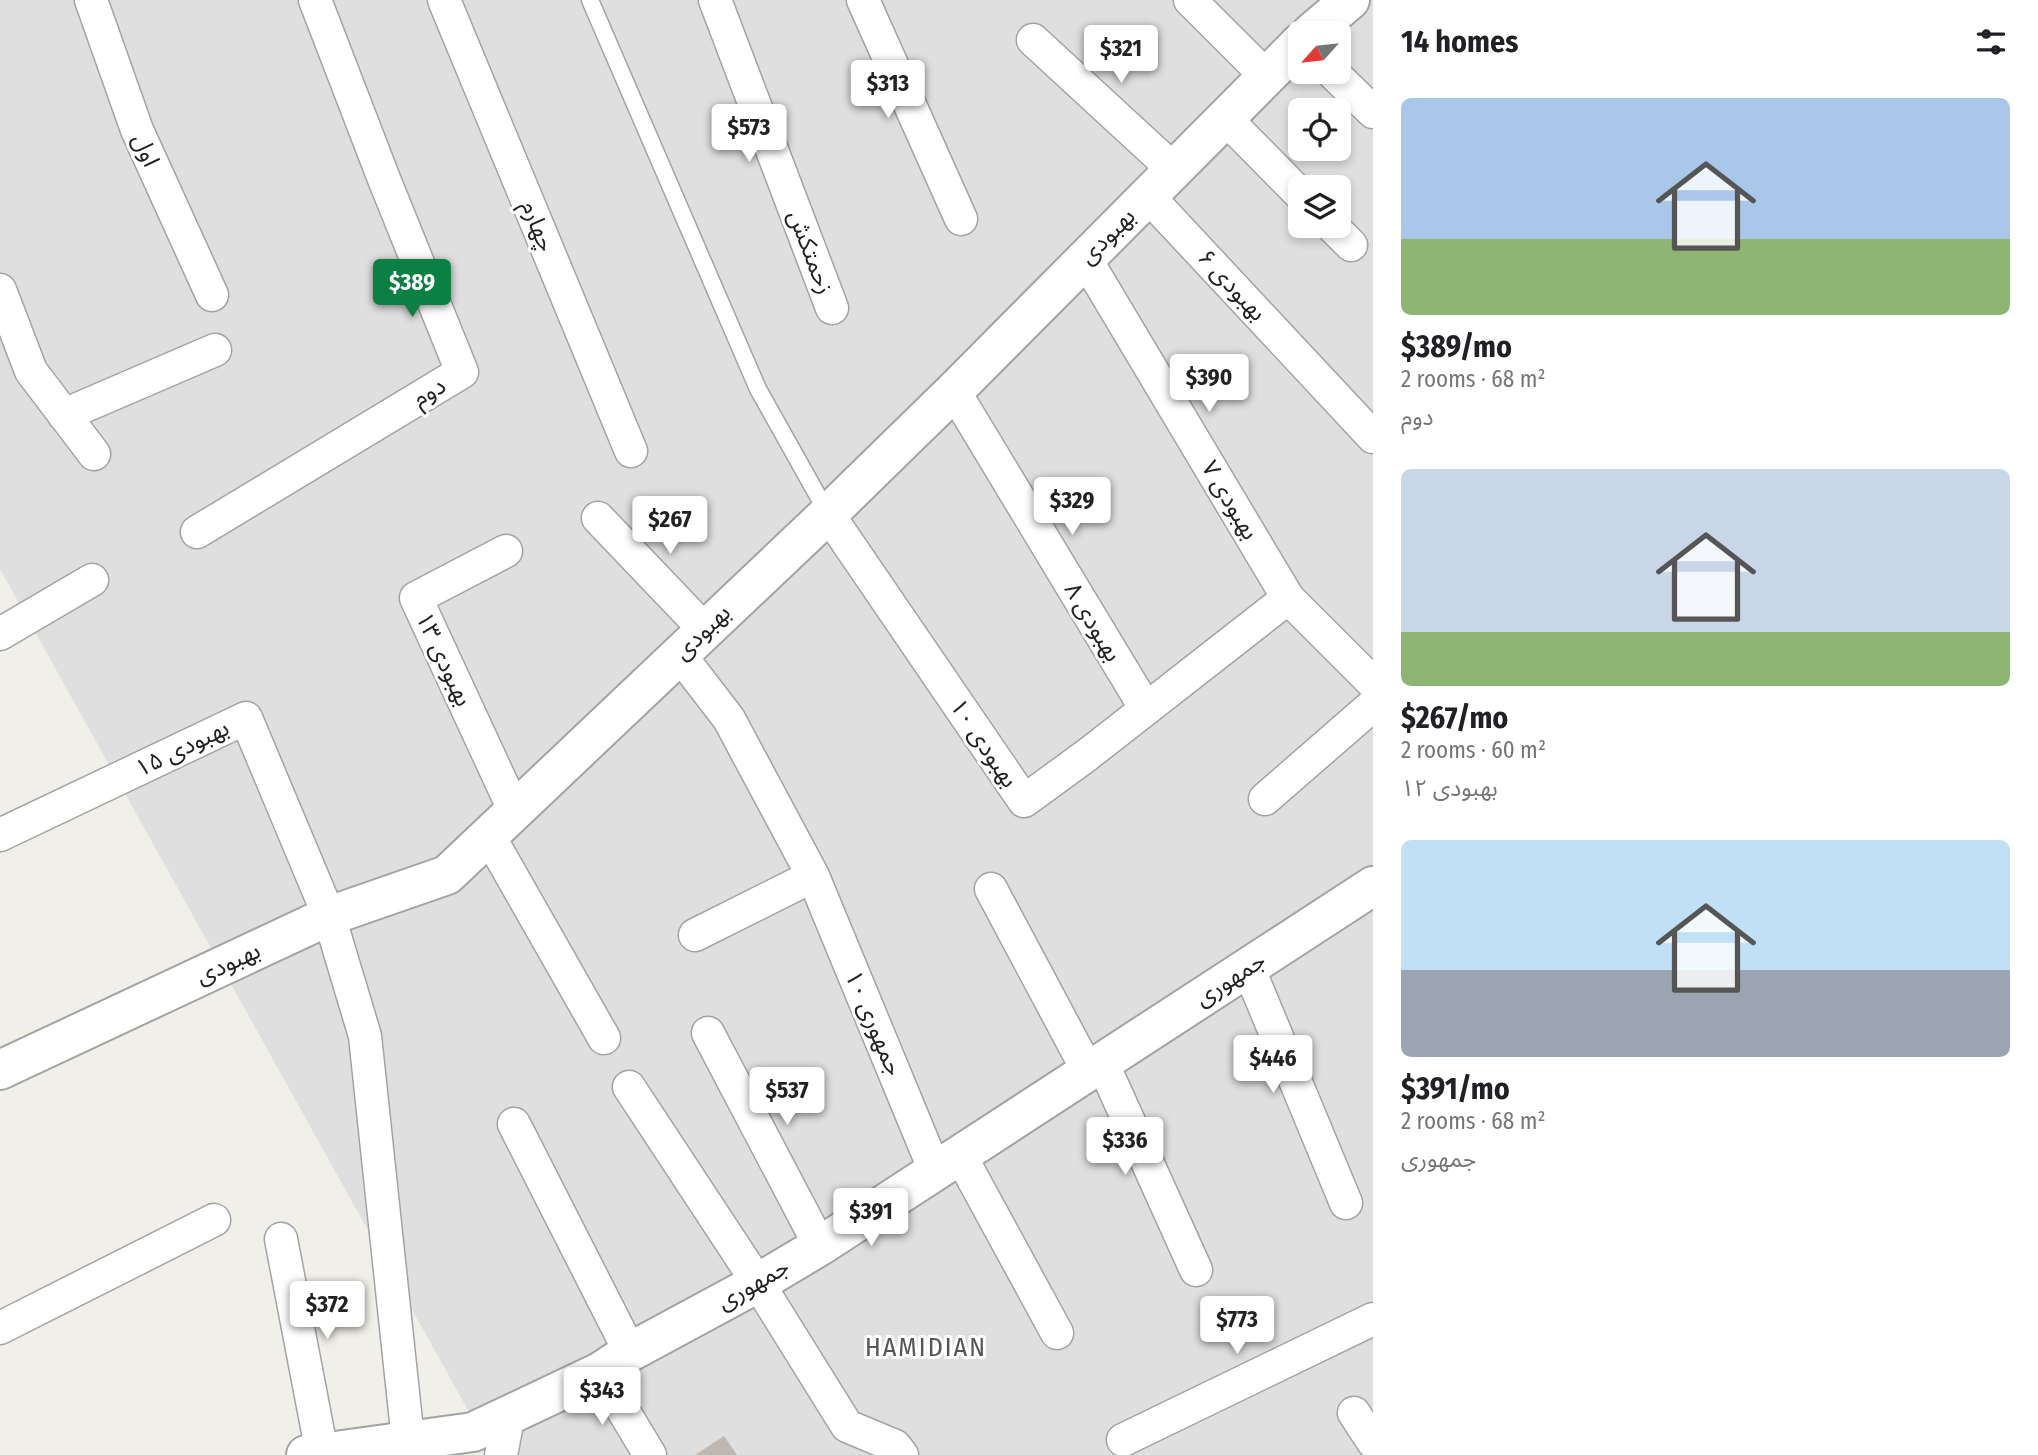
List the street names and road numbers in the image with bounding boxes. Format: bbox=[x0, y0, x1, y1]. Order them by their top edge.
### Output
street label: اول bbox=[126, 129, 166, 171]
street label: چهارم bbox=[511, 196, 561, 257]
street label: بهبودی bbox=[1073, 202, 1141, 270]
street label: زحمتکش bbox=[782, 206, 840, 298]
street label: بهبودی ۶ bbox=[1192, 244, 1272, 326]
street label: دوم bbox=[407, 371, 453, 416]
street label: بهبودی ۷ bbox=[1196, 455, 1264, 545]
street label: بهبودی ۸ bbox=[1059, 577, 1127, 667]
street label: بهبودی bbox=[668, 598, 736, 666]
street label: بهبودی ۱۳ bbox=[410, 607, 478, 711]
street label: بهبودی ۱۰ bbox=[944, 693, 1024, 793]
street label: بهبودی ۱۵ bbox=[130, 713, 234, 783]
street label: بهبودی bbox=[191, 936, 265, 990]
street label: جمهوری bbox=[1189, 946, 1271, 1012]
street label: جمهوری ۱۰ bbox=[839, 966, 909, 1080]
street label: جمهوری bbox=[712, 1252, 794, 1316]

